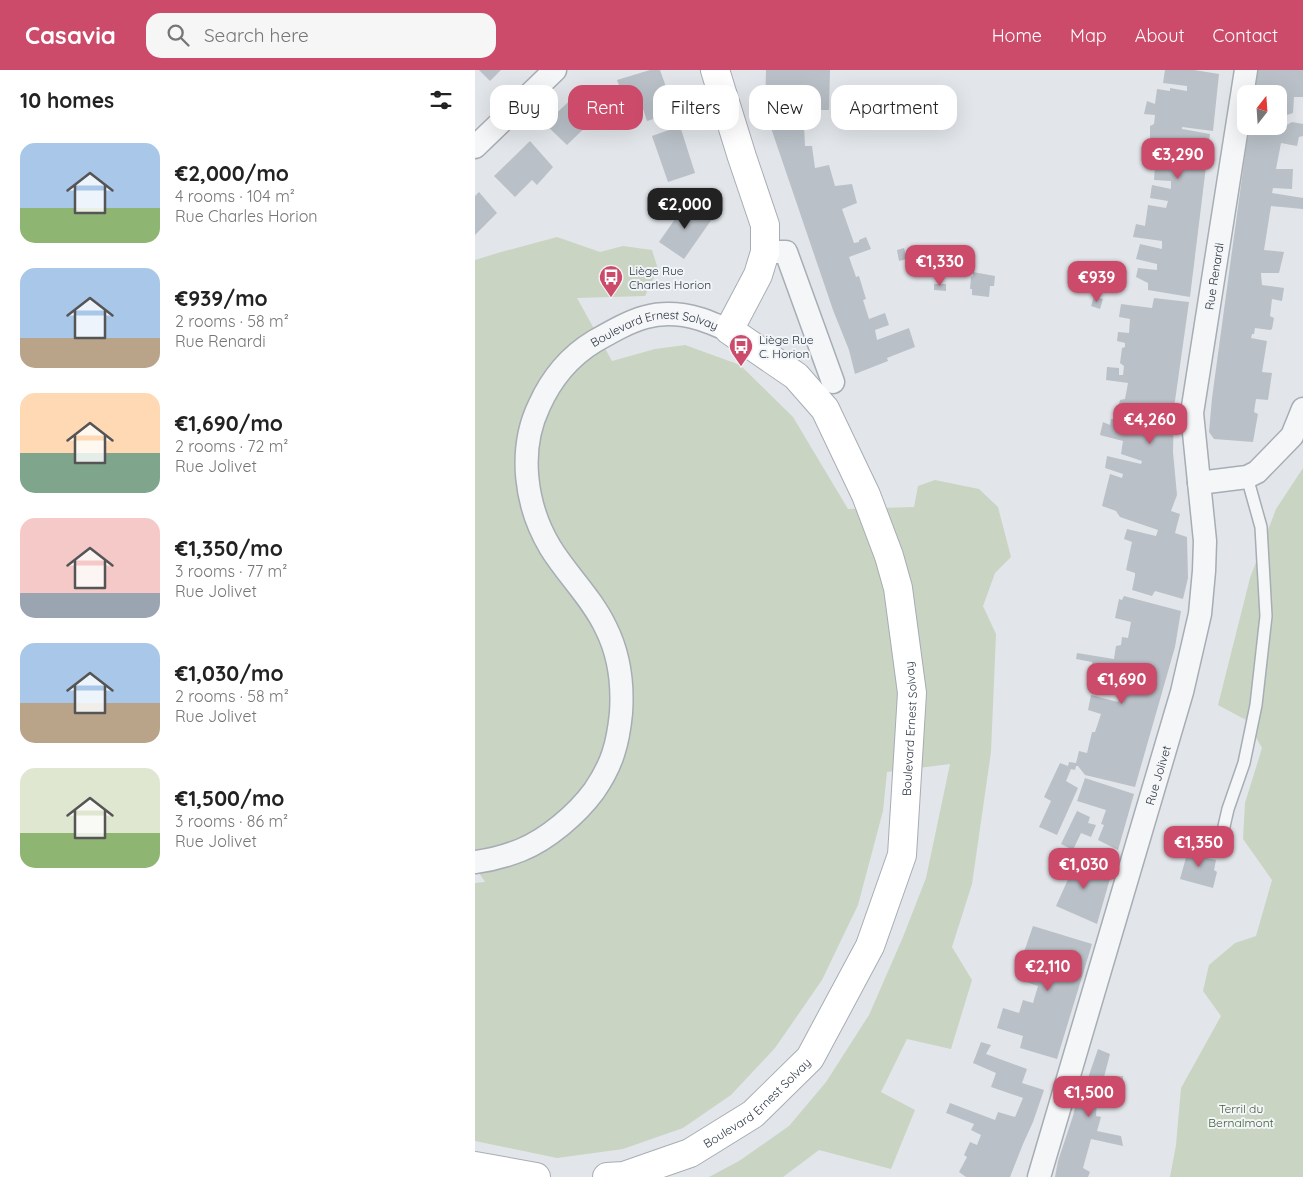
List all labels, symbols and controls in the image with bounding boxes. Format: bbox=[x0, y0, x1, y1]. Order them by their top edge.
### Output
search box bbox=[146, 13, 496, 58]
text: Casavia bbox=[25, 20, 116, 50]
icon: search bbox=[164, 21, 192, 49]
text: Search here bbox=[204, 23, 309, 47]
text: Home bbox=[992, 24, 1042, 47]
text: Map bbox=[1070, 24, 1107, 47]
text: About bbox=[1135, 24, 1185, 47]
text: Contact bbox=[1213, 24, 1278, 47]
chip: Buy bbox=[490, 85, 558, 130]
chip: Rent bbox=[568, 85, 643, 130]
chip: Filters bbox=[653, 85, 739, 130]
chip: New bbox=[749, 85, 821, 130]
chip: Apartment bbox=[831, 85, 957, 130]
north arrow bbox=[1237, 85, 1287, 135]
map controls bbox=[1237, 85, 1287, 135]
icon: filters bbox=[427, 86, 455, 114]
text: 10 homes bbox=[20, 87, 114, 113]
pin: €3,290 bbox=[1137, 138, 1219, 180]
text: €3,290 bbox=[1152, 144, 1204, 164]
text: €2,000/mo bbox=[175, 160, 289, 186]
icon: home bbox=[60, 163, 120, 223]
text: 4 rooms · 104 m² bbox=[175, 186, 295, 206]
pin: €2,000 bbox=[644, 188, 726, 230]
text: €2,000 bbox=[658, 194, 712, 214]
text: Rue Charles Horion bbox=[175, 206, 318, 226]
street label: Rue Renardi bbox=[1201, 241, 1226, 311]
pin: €1,330 bbox=[899, 244, 981, 287]
text: €1,330 bbox=[916, 251, 964, 271]
pin: €939 bbox=[1067, 260, 1127, 303]
place label: Liège Rue Charles Horion bbox=[629, 263, 711, 292]
bus stop icon: Liège Rue Charles Horion bbox=[598, 264, 624, 298]
text: €939 bbox=[1079, 267, 1115, 287]
text: €939/mo bbox=[175, 285, 268, 311]
icon: home bbox=[60, 288, 120, 348]
street label: Boulevard Ernest Solvay bbox=[587, 306, 721, 350]
text: 2 rooms · 58 m² bbox=[175, 311, 289, 331]
text: Rue Renardi bbox=[175, 331, 266, 351]
place label: Liège Rue C. Horion bbox=[759, 332, 814, 361]
bus stop icon: Liège Rue C. Horion bbox=[728, 333, 754, 367]
pin: €4,260 bbox=[1109, 402, 1191, 445]
text: €4,260 bbox=[1124, 409, 1176, 429]
text: €1,690/mo bbox=[175, 410, 283, 436]
icon: home bbox=[60, 413, 120, 473]
text: 2 rooms · 72 m² bbox=[175, 436, 288, 456]
text: Rue Jolivet bbox=[175, 456, 257, 476]
text: €1,350/mo bbox=[175, 535, 283, 561]
icon: home bbox=[60, 538, 120, 598]
text: 3 rooms · 77 m² bbox=[175, 561, 287, 581]
text: Rue Jolivet bbox=[175, 581, 257, 601]
text: €1,030/mo bbox=[175, 660, 284, 686]
street label: Boulevard Ernest Solvay bbox=[898, 661, 920, 796]
pin: €1,690 bbox=[1081, 662, 1163, 705]
icon: home bbox=[60, 663, 120, 723]
text: €1,690 bbox=[1098, 669, 1146, 689]
text: 2 rooms · 58 m² bbox=[175, 686, 289, 706]
text: Rue Jolivet bbox=[175, 706, 257, 726]
street label: Rue Jolivet bbox=[1142, 744, 1173, 807]
text: €1,500/mo bbox=[175, 785, 284, 811]
icon: home bbox=[60, 788, 120, 848]
text: 3 rooms · 86 m² bbox=[175, 811, 288, 831]
pin: €1,350 bbox=[1158, 826, 1240, 868]
text: Rue Jolivet bbox=[175, 831, 257, 851]
text: €1,350 bbox=[1175, 832, 1223, 852]
pin: €1,030 bbox=[1043, 848, 1125, 890]
text: €1,030 bbox=[1060, 854, 1108, 874]
pin: €2,110 bbox=[1007, 950, 1089, 992]
text: €2,110 bbox=[1026, 956, 1070, 976]
street label: Boulevard Ernest Solvay bbox=[700, 1054, 813, 1151]
pin: €1,500 bbox=[1048, 1076, 1130, 1118]
text: €1,500 bbox=[1064, 1082, 1114, 1102]
park label: Terril du Bernalmont bbox=[1208, 1101, 1274, 1130]

